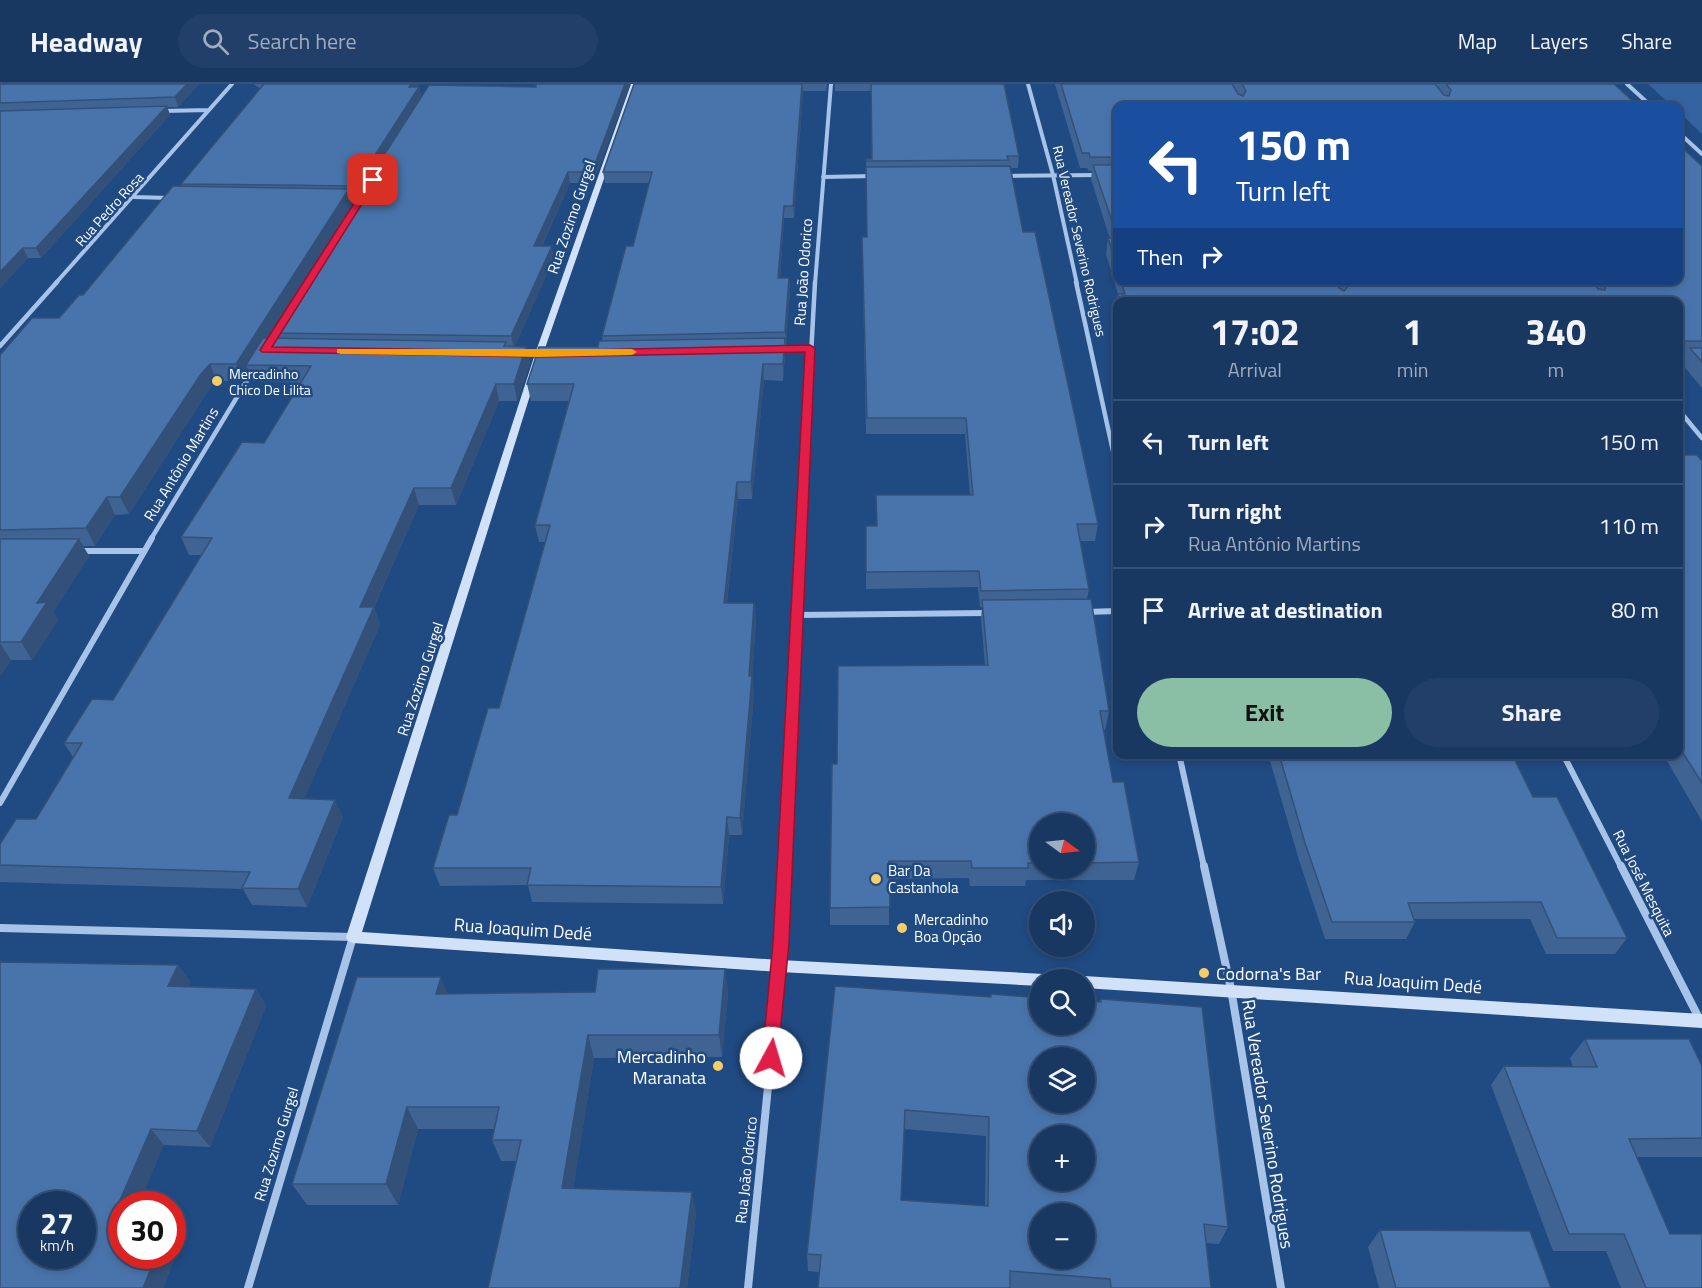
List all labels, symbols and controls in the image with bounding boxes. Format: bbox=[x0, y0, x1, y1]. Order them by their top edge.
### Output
search box bbox=[178, 14, 598, 68]
text: Headway bbox=[30, 20, 142, 63]
text: Search here bbox=[247, 24, 357, 58]
icon: search bbox=[199, 25, 232, 58]
text: Map bbox=[1458, 25, 1497, 57]
text: Layers bbox=[1530, 25, 1588, 57]
text: Share bbox=[1621, 25, 1672, 57]
text: 150 m bbox=[1236, 112, 1351, 176]
icon: left bbox=[1137, 126, 1215, 204]
street label: Rua Vereador Severino Rodrigues bbox=[1048, 143, 1112, 339]
pin bbox=[347, 154, 398, 205]
street label: Rua Zozimo Gurgel bbox=[541, 157, 601, 277]
icon: arrive bbox=[356, 163, 389, 196]
street label: Rua Pedro Rosa bbox=[70, 167, 148, 251]
text: Turn left bbox=[1236, 170, 1330, 211]
street label: Rua João Odorico bbox=[788, 218, 818, 326]
text: Then bbox=[1137, 240, 1183, 274]
icon: right bbox=[1195, 240, 1228, 273]
text: 17:02 bbox=[1210, 304, 1300, 359]
text: 1 bbox=[1403, 304, 1423, 359]
text: 340 bbox=[1526, 304, 1586, 359]
text: Arrival bbox=[1228, 354, 1282, 385]
text: min bbox=[1397, 354, 1429, 385]
text: m bbox=[1547, 354, 1564, 385]
place label: Mercadinho Chico De Lilita bbox=[229, 363, 311, 400]
marker: Mercadinho Chico De Lilita bbox=[210, 374, 224, 388]
street label: Rua Antônio Martins bbox=[138, 403, 224, 525]
text: Turn left bbox=[1188, 425, 1269, 459]
text: 150 m bbox=[1599, 425, 1659, 459]
icon: left bbox=[1137, 426, 1170, 459]
text: Turn right bbox=[1188, 494, 1282, 528]
text: 110 m bbox=[1599, 509, 1659, 543]
icon: right bbox=[1137, 510, 1170, 543]
text: Rua Antônio Martins bbox=[1188, 528, 1361, 559]
text: Arrive at destination bbox=[1188, 593, 1383, 627]
text: 80 m bbox=[1611, 593, 1659, 627]
icon: arrive bbox=[1137, 594, 1170, 627]
street label: Rua Zozimo Gurgel bbox=[391, 619, 449, 739]
button: Exit bbox=[1137, 678, 1392, 747]
button: Share bbox=[1404, 678, 1659, 747]
north arrow bbox=[1029, 813, 1095, 879]
map controls bbox=[1029, 813, 1095, 1269]
street label: Rua José Mesquita bbox=[1607, 826, 1681, 941]
place label: Bar Da Castanhola bbox=[888, 859, 959, 899]
marker: Bar Da Castanhola bbox=[869, 872, 883, 886]
button: sound bbox=[1029, 891, 1095, 957]
place label: Mercadinho Boa Opção bbox=[914, 908, 989, 948]
street label: Rua Joaquim Dedé bbox=[453, 911, 593, 947]
marker: Mercadinho Boa Opção bbox=[895, 921, 909, 935]
place label: Codorna's Bar bbox=[1216, 960, 1321, 987]
street label: Rua Joaquim Dedé bbox=[1343, 964, 1483, 1000]
marker: Codorna's Bar bbox=[1197, 966, 1211, 980]
button: search bbox=[1029, 969, 1095, 1035]
street label: Rua Vereador Severino Rodrigues bbox=[1235, 997, 1301, 1251]
position arrow bbox=[739, 1026, 803, 1090]
place label: Mercadinho Maranata bbox=[617, 1043, 706, 1091]
button: layers bbox=[1029, 1047, 1095, 1113]
marker: Mercadinho Maranata bbox=[711, 1059, 725, 1073]
street label: Rua Zozimo Gurgel bbox=[248, 1084, 304, 1204]
street label: Rua João Odorico bbox=[729, 1115, 763, 1225]
button: + bbox=[1029, 1125, 1095, 1191]
speed limit sign: 30 bbox=[108, 1191, 186, 1269]
text: 27 bbox=[40, 1200, 74, 1246]
button: − bbox=[1029, 1203, 1095, 1269]
text: km/h bbox=[40, 1234, 74, 1257]

